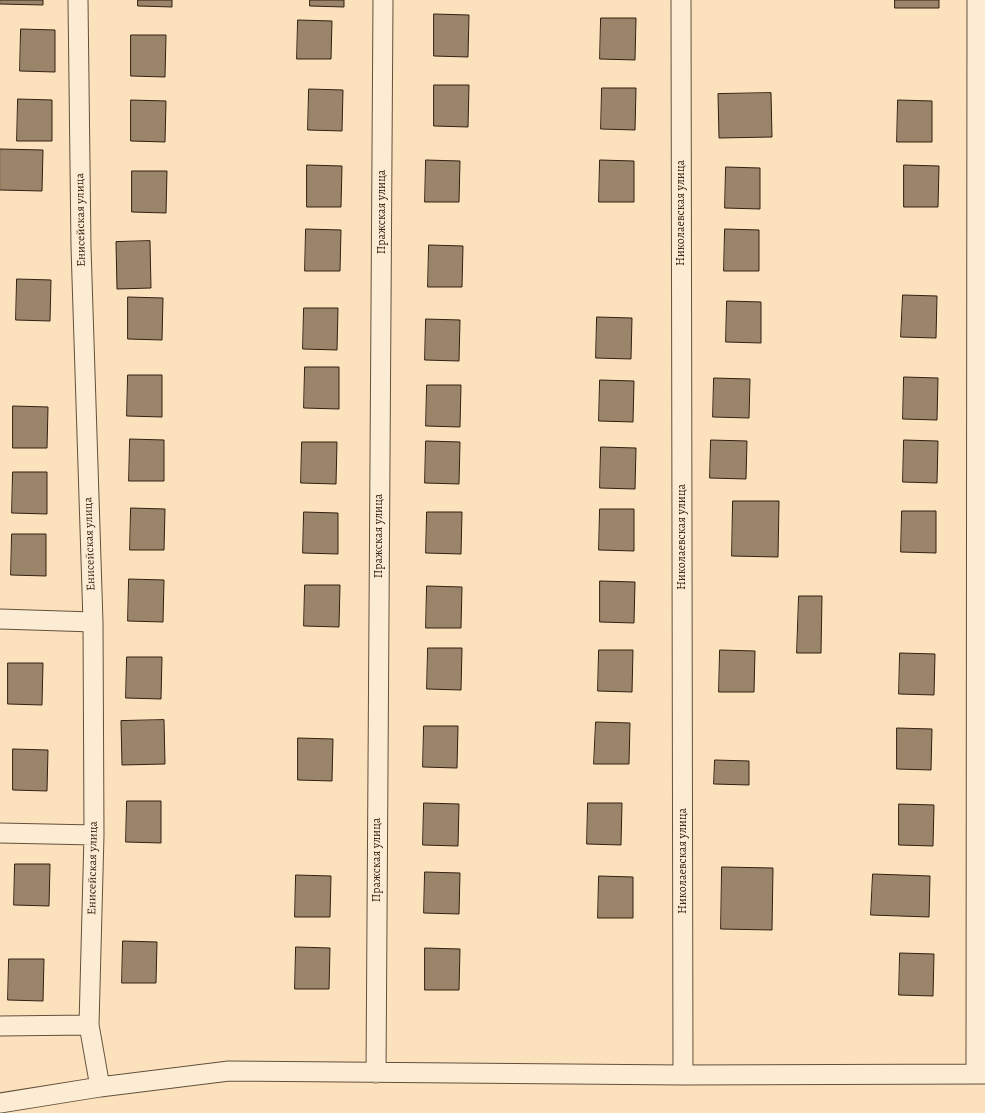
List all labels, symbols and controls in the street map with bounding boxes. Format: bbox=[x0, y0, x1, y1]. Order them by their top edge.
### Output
street label: Николаевская улица bbox=[674, 160, 688, 266]
street label: Пражская улица bbox=[375, 170, 389, 254]
street label: Енисейская улица bbox=[73, 173, 89, 267]
street label: Николаевская улица bbox=[675, 484, 689, 590]
street label: Пражская улица bbox=[372, 494, 386, 578]
street label: Енисейская улица bbox=[81, 497, 99, 591]
street label: Николаевская улица bbox=[676, 808, 690, 914]
street label: Пражская улица bbox=[370, 818, 384, 902]
street label: Енисейская улица bbox=[85, 821, 101, 915]

